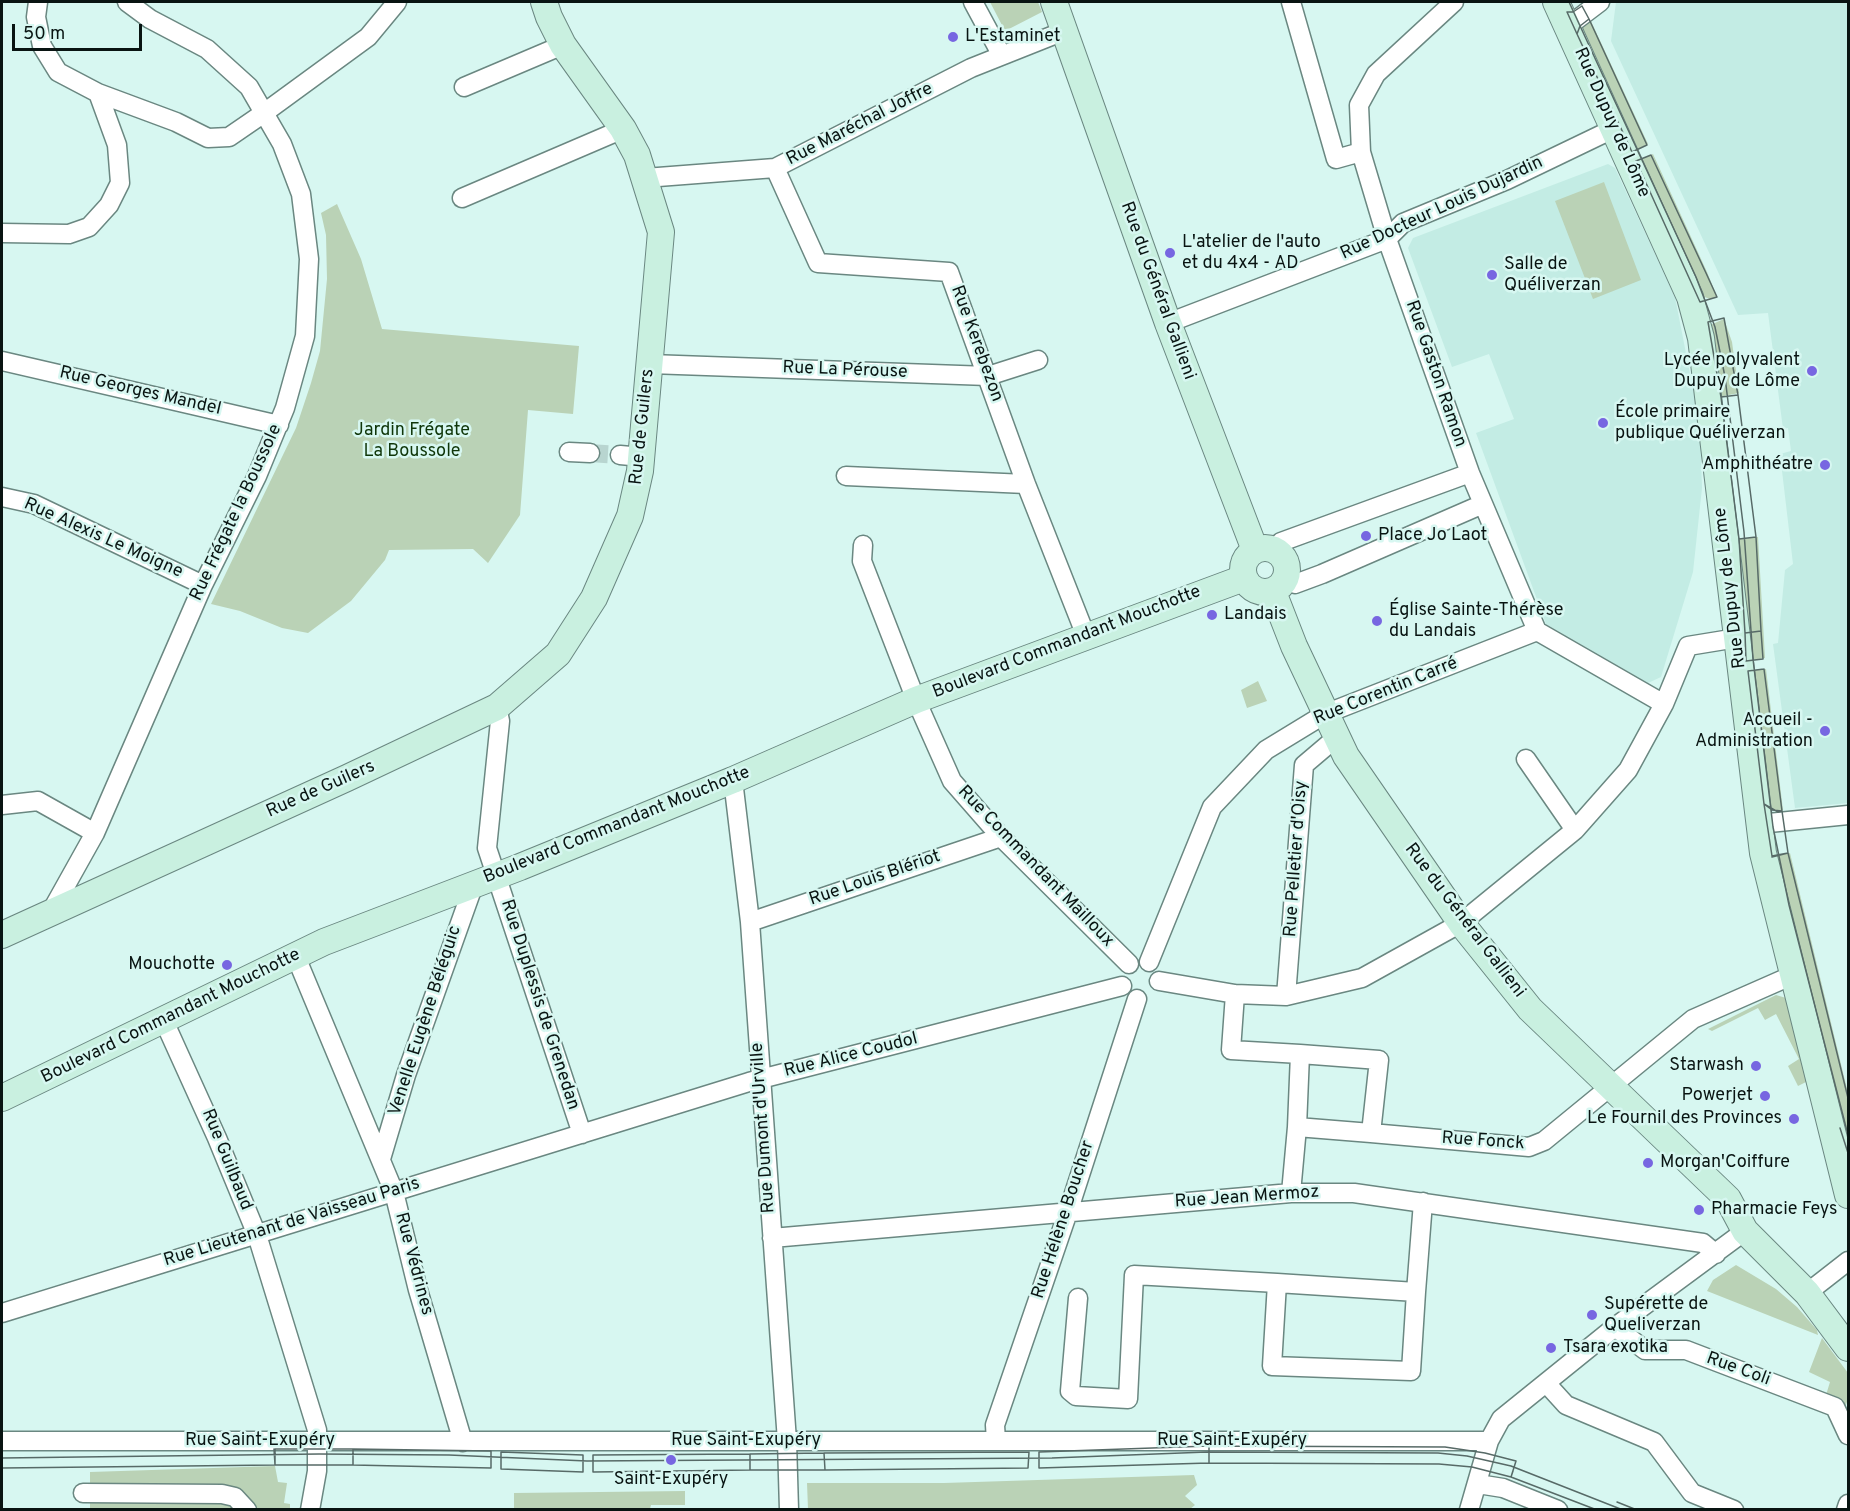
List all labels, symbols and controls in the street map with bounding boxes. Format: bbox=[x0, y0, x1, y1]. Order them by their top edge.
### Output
scale bar bbox=[15, 12, 146, 50]
text: 50 m bbox=[23, 23, 65, 46]
place label: L'Estaminet bbox=[965, 26, 1060, 48]
marker: L'Estaminet bbox=[946, 30, 960, 44]
street label: Rue Dupuy de Lôme bbox=[1568, 45, 1654, 201]
street label: Rue Maréchal Joffre bbox=[783, 79, 937, 171]
street label: Rue Docteur Louis Dujardin bbox=[1337, 153, 1547, 265]
street label: Rue du Général Gallieni bbox=[1115, 199, 1199, 383]
place label: L'atelier de l'auto et du 4x4 - AD bbox=[1182, 232, 1321, 274]
marker: L'atelier de l'auto et du 4x4 - AD bbox=[1163, 246, 1177, 260]
place label: Salle de Quéliverzan bbox=[1504, 254, 1601, 296]
marker: Salle de Quéliverzan bbox=[1485, 268, 1499, 282]
street label: Rue Kerebezon bbox=[945, 283, 1007, 405]
street label: Rue Gaston Ramon bbox=[1400, 298, 1470, 450]
place label: Lycée polyvalent Dupuy de Lôme bbox=[1664, 350, 1800, 392]
street label: Rue La Pérouse bbox=[782, 358, 908, 384]
street label: Rue Georges Mandel bbox=[57, 363, 223, 421]
marker: Lycée polyvalent Dupuy de Lôme bbox=[1805, 364, 1819, 378]
street label: Rue de Guilers bbox=[626, 368, 660, 486]
place label: École primaire publique Quéliverzan bbox=[1615, 402, 1786, 444]
marker: École primaire publique Quéliverzan bbox=[1596, 416, 1610, 430]
park label: Jardin Frégate La Boussole bbox=[354, 420, 470, 462]
street label: Rue Frégate la Boussole bbox=[187, 421, 287, 605]
place label: Amphithéatre bbox=[1702, 454, 1813, 476]
marker: Amphithéatre bbox=[1818, 458, 1832, 472]
street label: Rue Alexis Le Moigne bbox=[20, 494, 186, 584]
street label: Rue Dupuy de Lôme bbox=[1710, 506, 1752, 670]
place label: Place Jo Laot bbox=[1378, 525, 1487, 547]
marker: Place Jo Laot bbox=[1359, 529, 1373, 543]
street label: Boulevard Commandant Mouchotte bbox=[930, 582, 1204, 704]
place label: Église Sainte-Thérèse du Landais bbox=[1389, 600, 1563, 642]
place label: Landais bbox=[1224, 604, 1287, 626]
marker: Landais bbox=[1205, 608, 1219, 622]
marker: Église Sainte-Thérèse du Landais bbox=[1370, 614, 1384, 628]
street label: Rue Corentin Carré bbox=[1311, 653, 1461, 731]
place label: Accueil - Administration bbox=[1695, 710, 1813, 752]
marker: Accueil - Administration bbox=[1818, 724, 1832, 738]
street label: Rue de Guilers bbox=[263, 756, 379, 824]
street label: Boulevard Commandant Mouchotte bbox=[481, 762, 753, 890]
street label: Rue Pelletier d'Oisy bbox=[1281, 780, 1313, 938]
street label: Rue Commandant Mailloux bbox=[952, 782, 1118, 952]
street label: Rue du Général Gallieni bbox=[1399, 840, 1529, 1002]
street label: Rue Louis Blériot bbox=[806, 846, 944, 912]
street label: Rue Duplessis de Grenedan bbox=[495, 897, 583, 1113]
street label: Venelle Eugène Béléguic bbox=[385, 923, 467, 1119]
street label: Boulevard Commandant Mouchotte bbox=[38, 945, 304, 1089]
place label: Mouchotte bbox=[128, 954, 215, 976]
marker: Mouchotte bbox=[220, 958, 234, 972]
street label: Rue Alice Coudol bbox=[782, 1029, 920, 1083]
street label: Rue Dumont d'Urville bbox=[747, 1042, 781, 1214]
place label: Starwash bbox=[1669, 1055, 1744, 1077]
marker: Starwash bbox=[1749, 1059, 1763, 1073]
place label: Powerjet bbox=[1681, 1085, 1753, 1107]
marker: Powerjet bbox=[1758, 1089, 1772, 1103]
street label: Rue Guilbaud bbox=[196, 1106, 256, 1214]
place label: Le Fournil des Provinces bbox=[1587, 1108, 1782, 1130]
marker: Le Fournil des Provinces bbox=[1787, 1112, 1801, 1126]
street label: Rue Fonck bbox=[1441, 1128, 1525, 1156]
street label: Rue Hélène Boucher bbox=[1028, 1138, 1100, 1302]
place label: Morgan'Coiffure bbox=[1660, 1152, 1790, 1174]
marker: Morgan'Coiffure bbox=[1641, 1156, 1655, 1170]
street label: Rue Lieutenant de Vaisseau Paris bbox=[161, 1174, 423, 1272]
street label: Rue Jean Mermoz bbox=[1174, 1182, 1320, 1214]
place label: Pharmacie Feys bbox=[1711, 1199, 1837, 1221]
marker: Pharmacie Feys bbox=[1692, 1203, 1706, 1217]
street label: Rue Védrines bbox=[389, 1210, 437, 1318]
place label: Supérette de Queliverzan bbox=[1604, 1294, 1708, 1336]
marker: Supérette de Queliverzan bbox=[1585, 1308, 1599, 1322]
place label: Tsara exotika bbox=[1563, 1337, 1668, 1359]
marker: Tsara exotika bbox=[1544, 1341, 1558, 1355]
street label: Rue Coli bbox=[1703, 1348, 1773, 1392]
street label: Rue Saint-Exupéry bbox=[185, 1430, 335, 1452]
street label: Rue Saint-Exupéry bbox=[671, 1430, 821, 1452]
street label: Rue Saint-Exupéry bbox=[1157, 1430, 1307, 1452]
marker: Saint-Exupéry bbox=[664, 1453, 678, 1467]
place label: Saint-Exupéry bbox=[614, 1469, 728, 1491]

